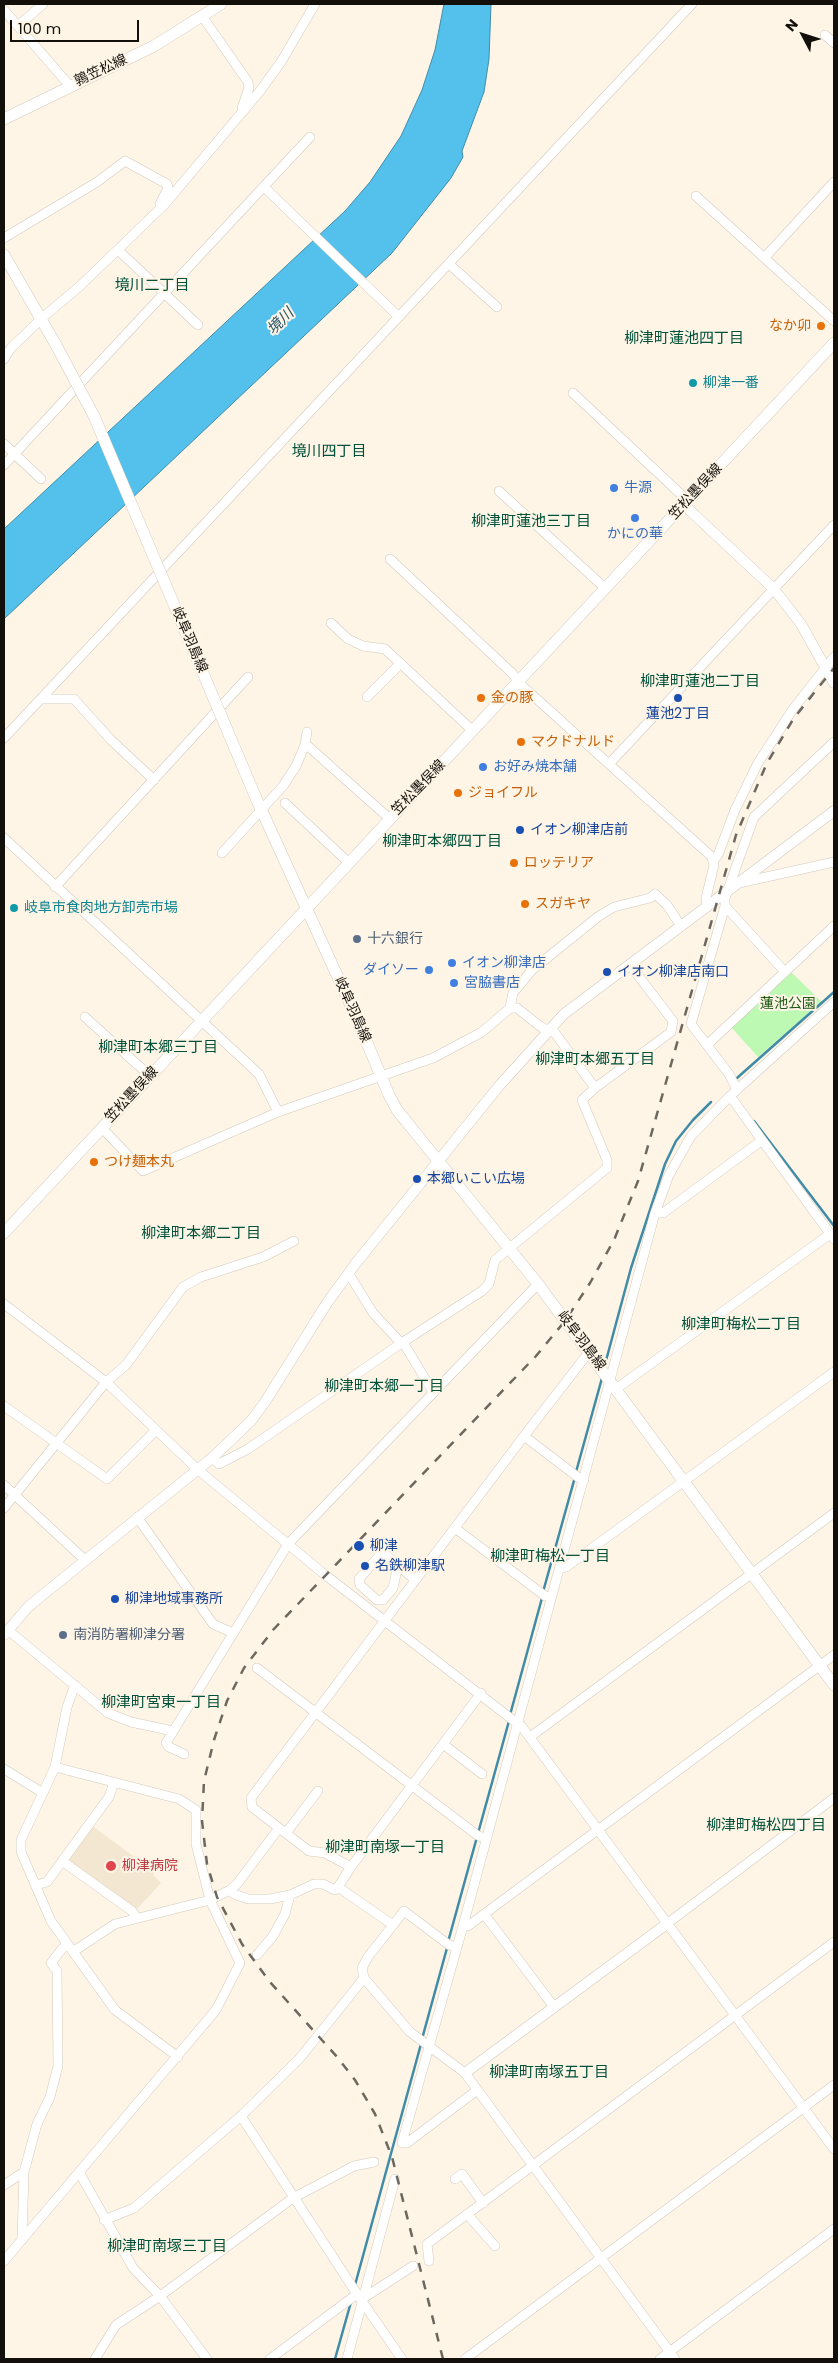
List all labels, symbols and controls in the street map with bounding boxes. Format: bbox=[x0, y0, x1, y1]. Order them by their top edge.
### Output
scale bar bbox=[12, 10, 141, 42]
north arrow bbox=[778, 10, 828, 60]
text: N bbox=[780, 15, 803, 36]
text: 100 m bbox=[18, 18, 61, 39]
street label: 鶉笠松線 bbox=[72, 52, 130, 90]
district label: 境川二丁目 bbox=[115, 277, 189, 295]
water label: 境川 bbox=[264, 305, 298, 339]
place label: なか卯 bbox=[769, 318, 811, 334]
marker: なか卯 bbox=[815, 320, 827, 332]
district label: 柳津町蓮池四丁目 bbox=[624, 330, 744, 348]
place label: 柳津一番 bbox=[703, 375, 759, 391]
marker: 柳津一番 bbox=[687, 377, 699, 389]
district label: 境川四丁目 bbox=[292, 443, 366, 461]
street label: 笠松墨俣線 bbox=[666, 461, 726, 523]
place label: 牛源 bbox=[624, 480, 652, 496]
marker: 牛源 bbox=[608, 482, 620, 494]
marker: かにの華 bbox=[629, 512, 641, 524]
district label: 柳津町蓮池三丁目 bbox=[471, 513, 591, 531]
place label: かにの華 bbox=[607, 526, 663, 542]
street label: 岐阜羽島線 bbox=[168, 605, 210, 675]
district label: 柳津町蓮池二丁目 bbox=[640, 673, 760, 691]
place label: 金の豚 bbox=[491, 690, 533, 706]
marker: 金の豚 bbox=[475, 692, 487, 704]
marker: 蓮池2丁目 bbox=[672, 692, 684, 704]
place label: 蓮池2丁目 bbox=[646, 706, 710, 722]
place label: マクドナルド bbox=[531, 734, 615, 750]
marker: マクドナルド bbox=[515, 736, 527, 748]
street label: 笠松墨俣線 bbox=[389, 757, 449, 819]
place label: お好み焼本舗 bbox=[493, 759, 577, 775]
marker: お好み焼本舗 bbox=[477, 761, 489, 773]
place label: ジョイフル bbox=[468, 785, 538, 801]
marker: ジョイフル bbox=[452, 787, 464, 799]
place label: イオン柳津店前 bbox=[530, 822, 628, 838]
marker: イオン柳津店前 bbox=[514, 824, 526, 836]
district label: 柳津町本郷四丁目 bbox=[382, 833, 502, 851]
place label: ロッテリア bbox=[524, 855, 594, 871]
marker: ロッテリア bbox=[508, 857, 520, 869]
place label: スガキヤ bbox=[535, 896, 591, 912]
marker: スガキヤ bbox=[519, 898, 531, 910]
place label: 岐阜市食肉地方卸売市場 bbox=[24, 900, 178, 916]
marker: 岐阜市食肉地方卸売市場 bbox=[8, 902, 20, 914]
place label: 十六銀行 bbox=[367, 931, 423, 947]
marker: 十六銀行 bbox=[351, 933, 363, 945]
place label: イオン柳津店 bbox=[462, 955, 546, 971]
marker: イオン柳津店 bbox=[446, 957, 458, 969]
place label: ダイソー bbox=[363, 962, 419, 978]
marker: ダイソー bbox=[423, 964, 435, 976]
place label: イオン柳津店南口 bbox=[617, 964, 729, 980]
marker: イオン柳津店南口 bbox=[601, 966, 613, 978]
street label: 岐阜羽島線 bbox=[330, 975, 374, 1045]
place label: 宮脇書店 bbox=[464, 975, 520, 991]
marker: 宮脇書店 bbox=[448, 977, 460, 989]
park label: 蓮池公園 bbox=[760, 996, 816, 1012]
district label: 柳津町本郷三丁目 bbox=[98, 1039, 218, 1057]
district label: 柳津町本郷五丁目 bbox=[535, 1051, 655, 1069]
street label: 笠松墨俣線 bbox=[102, 1064, 162, 1126]
place label: つけ麺本丸 bbox=[104, 1154, 174, 1170]
marker: つけ麺本丸 bbox=[88, 1156, 100, 1168]
place label: 本郷いこい広場 bbox=[427, 1171, 525, 1187]
marker: 本郷いこい広場 bbox=[411, 1173, 423, 1185]
district label: 柳津町本郷二丁目 bbox=[141, 1225, 261, 1243]
street label: 岐阜羽島線 bbox=[553, 1308, 609, 1374]
district label: 柳津町梅松二丁目 bbox=[681, 1316, 801, 1334]
district label: 柳津町本郷一丁目 bbox=[324, 1378, 444, 1396]
place label: 柳津 bbox=[370, 1538, 398, 1554]
marker: 柳津 bbox=[352, 1539, 366, 1553]
district label: 柳津町梅松一丁目 bbox=[490, 1548, 610, 1566]
place label: 名鉄柳津駅 bbox=[375, 1558, 445, 1574]
marker: 名鉄柳津駅 bbox=[359, 1560, 371, 1572]
place label: 柳津地域事務所 bbox=[125, 1591, 223, 1607]
marker: 柳津地域事務所 bbox=[109, 1593, 121, 1605]
place label: 南消防署柳津分署 bbox=[73, 1627, 185, 1643]
marker: 南消防署柳津分署 bbox=[57, 1629, 69, 1641]
district label: 柳津町宮東一丁目 bbox=[101, 1694, 221, 1712]
district label: 柳津町梅松四丁目 bbox=[706, 1817, 826, 1835]
district label: 柳津町南塚一丁目 bbox=[325, 1839, 445, 1857]
place label: 柳津病院 bbox=[122, 1858, 178, 1874]
marker: 柳津病院 bbox=[104, 1859, 118, 1873]
district label: 柳津町南塚五丁目 bbox=[489, 2064, 609, 2082]
district label: 柳津町南塚三丁目 bbox=[107, 2238, 227, 2256]

